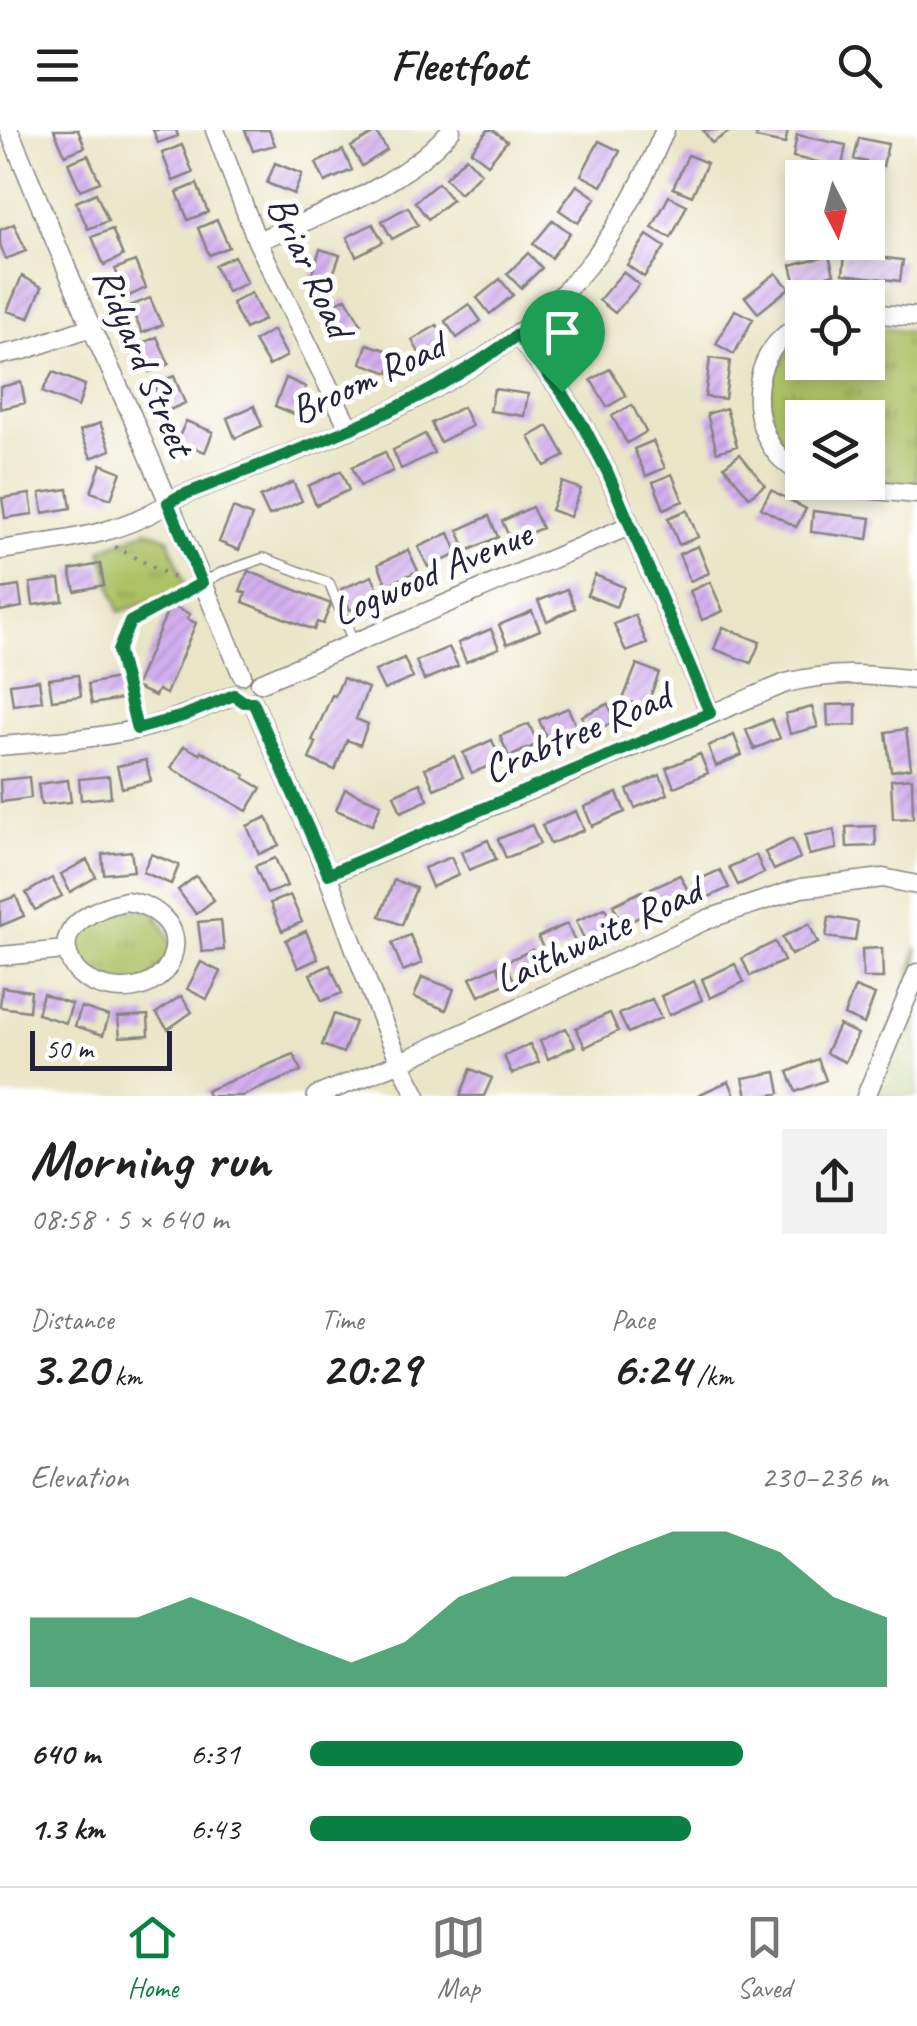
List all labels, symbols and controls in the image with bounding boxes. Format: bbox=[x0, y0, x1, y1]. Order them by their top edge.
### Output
text: Fleetfoot bbox=[391, 37, 526, 94]
icon: menu bbox=[30, 38, 85, 93]
icon: search bbox=[832, 38, 887, 93]
north arrow bbox=[785, 160, 885, 260]
map controls bbox=[785, 160, 885, 500]
street label: Briar Road bbox=[256, 188, 367, 350]
street label: Ridyard Street bbox=[82, 259, 208, 467]
button: locate bbox=[785, 280, 885, 380]
pin bbox=[520, 290, 605, 393]
icon: arrive bbox=[535, 305, 590, 360]
street label: Broom Road bbox=[282, 318, 457, 435]
button: layers bbox=[785, 400, 885, 500]
street label: Logwood Avenue bbox=[324, 507, 541, 637]
street label: Crabtree Road bbox=[475, 669, 683, 795]
street label: Laithwaite Road bbox=[486, 863, 714, 1005]
scale bar bbox=[30, 1026, 172, 1070]
text: 50 m bbox=[45, 1031, 93, 1066]
text: Morning run bbox=[30, 1125, 270, 1195]
button: share bbox=[782, 1129, 887, 1234]
text: 08:58 · 5 × 640 m bbox=[30, 1198, 228, 1239]
text: Distance bbox=[30, 1302, 114, 1337]
text: Time bbox=[321, 1302, 364, 1337]
text: Pace bbox=[611, 1302, 654, 1337]
text: 3.20 bbox=[30, 1337, 107, 1400]
text: 20:29 bbox=[321, 1337, 420, 1400]
text: 6:24 bbox=[611, 1337, 690, 1400]
text: km bbox=[107, 1358, 142, 1393]
text: /km bbox=[690, 1358, 733, 1393]
text: Elevation bbox=[30, 1456, 128, 1497]
text: 230–236 m bbox=[761, 1456, 887, 1497]
text: 640 m bbox=[30, 1733, 100, 1774]
text: 6:31 bbox=[190, 1733, 240, 1774]
text: 1.3 km bbox=[30, 1808, 104, 1849]
text: 6:43 bbox=[190, 1808, 240, 1849]
tab: Home bbox=[125, 1910, 180, 2005]
tab: Map bbox=[431, 1910, 486, 2005]
tab: Saved bbox=[737, 1910, 792, 2005]

